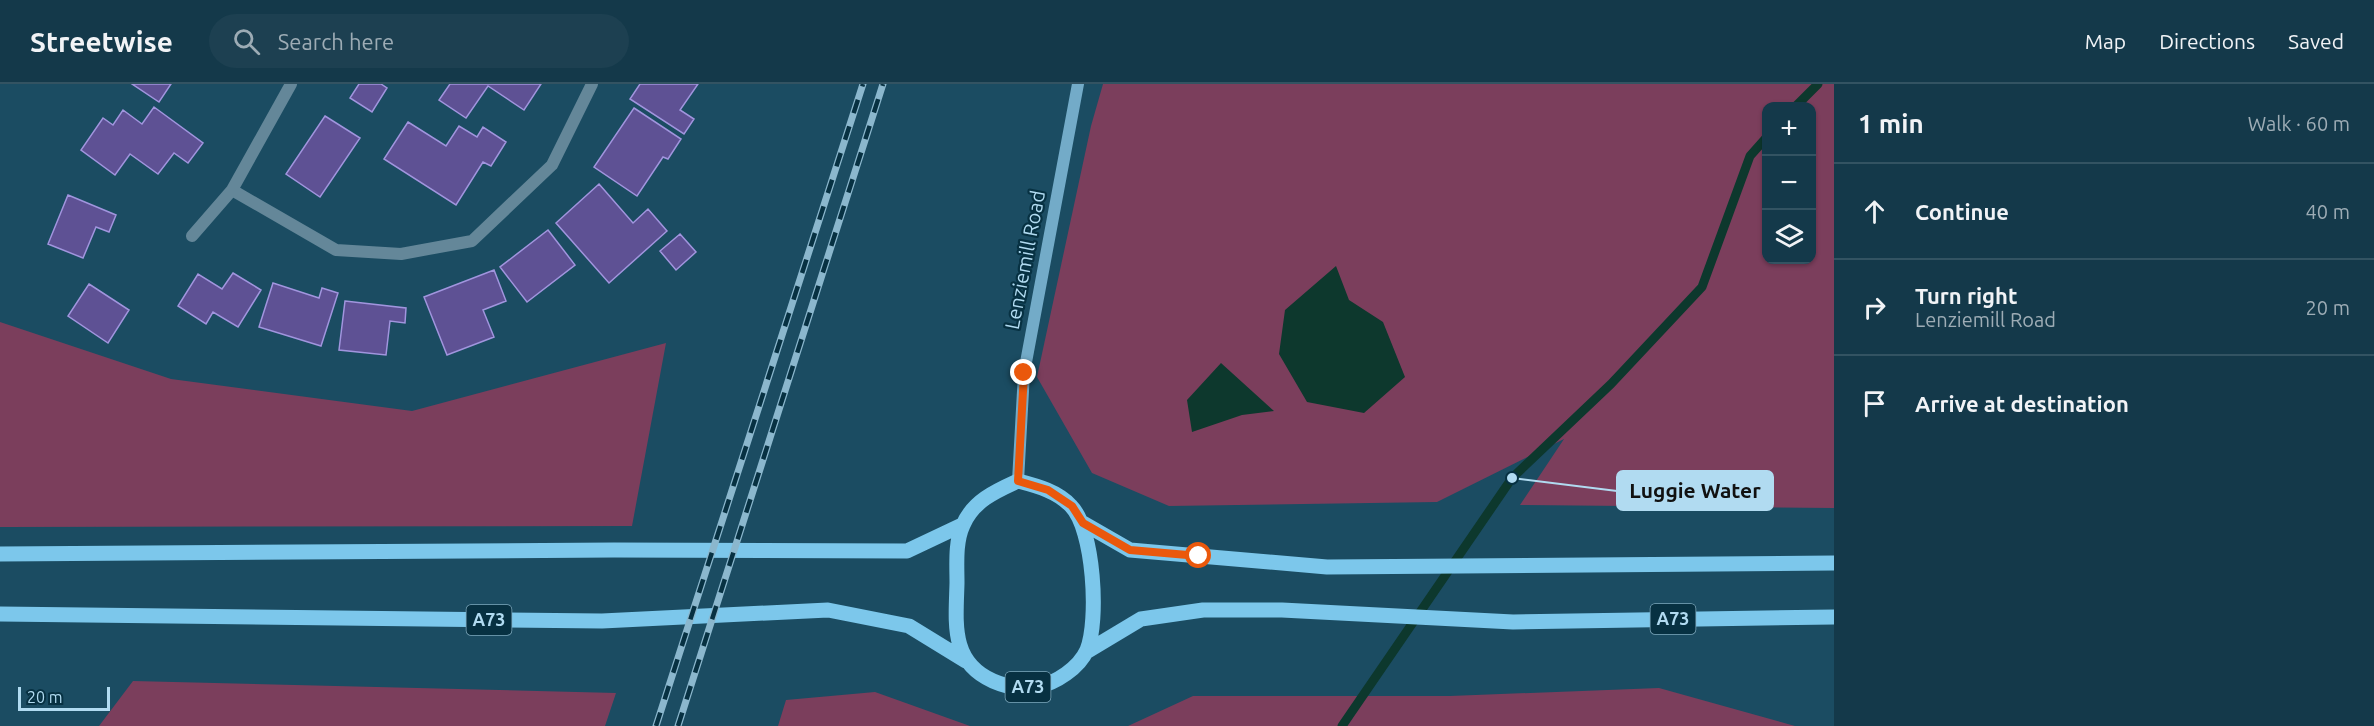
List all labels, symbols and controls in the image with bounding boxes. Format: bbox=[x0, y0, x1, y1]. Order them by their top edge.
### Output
search box bbox=[209, 14, 629, 68]
icon: search bbox=[230, 25, 263, 58]
text: Streetwise bbox=[30, 26, 173, 57]
text: Search here bbox=[278, 29, 394, 54]
text: Map bbox=[2085, 29, 2126, 53]
text: Directions bbox=[2159, 29, 2255, 53]
text: Saved bbox=[2288, 29, 2344, 53]
map controls bbox=[1762, 102, 1816, 264]
button: + bbox=[1762, 102, 1816, 156]
text: 1 min bbox=[1858, 109, 1924, 138]
text: Walk · 60 m bbox=[2248, 112, 2350, 135]
button: − bbox=[1762, 156, 1816, 210]
street label: Lenziemill Road bbox=[1000, 188, 1049, 331]
icon: ahead bbox=[1858, 195, 1891, 228]
text: Continue bbox=[1915, 199, 2009, 224]
text: 40 m bbox=[2306, 200, 2350, 223]
button: layers bbox=[1762, 210, 1816, 264]
text: Turn right bbox=[1915, 283, 2017, 308]
icon: right bbox=[1858, 291, 1891, 324]
text: 20 m bbox=[2306, 296, 2350, 319]
text: Lenziemill Road bbox=[1915, 308, 2056, 331]
route end bbox=[1010, 359, 1036, 385]
icon: arrive bbox=[1858, 387, 1891, 420]
text: Arrive at destination bbox=[1915, 391, 2129, 416]
callout: Luggie Water bbox=[1617, 471, 1773, 510]
text: Luggie Water bbox=[1629, 478, 1761, 502]
route start bbox=[1185, 542, 1211, 568]
road number: A73 bbox=[1650, 604, 1696, 634]
road number: A73 bbox=[466, 605, 512, 635]
road number: A73 bbox=[1006, 672, 1050, 702]
scale bar bbox=[18, 684, 110, 712]
text: 20 m bbox=[27, 688, 63, 706]

